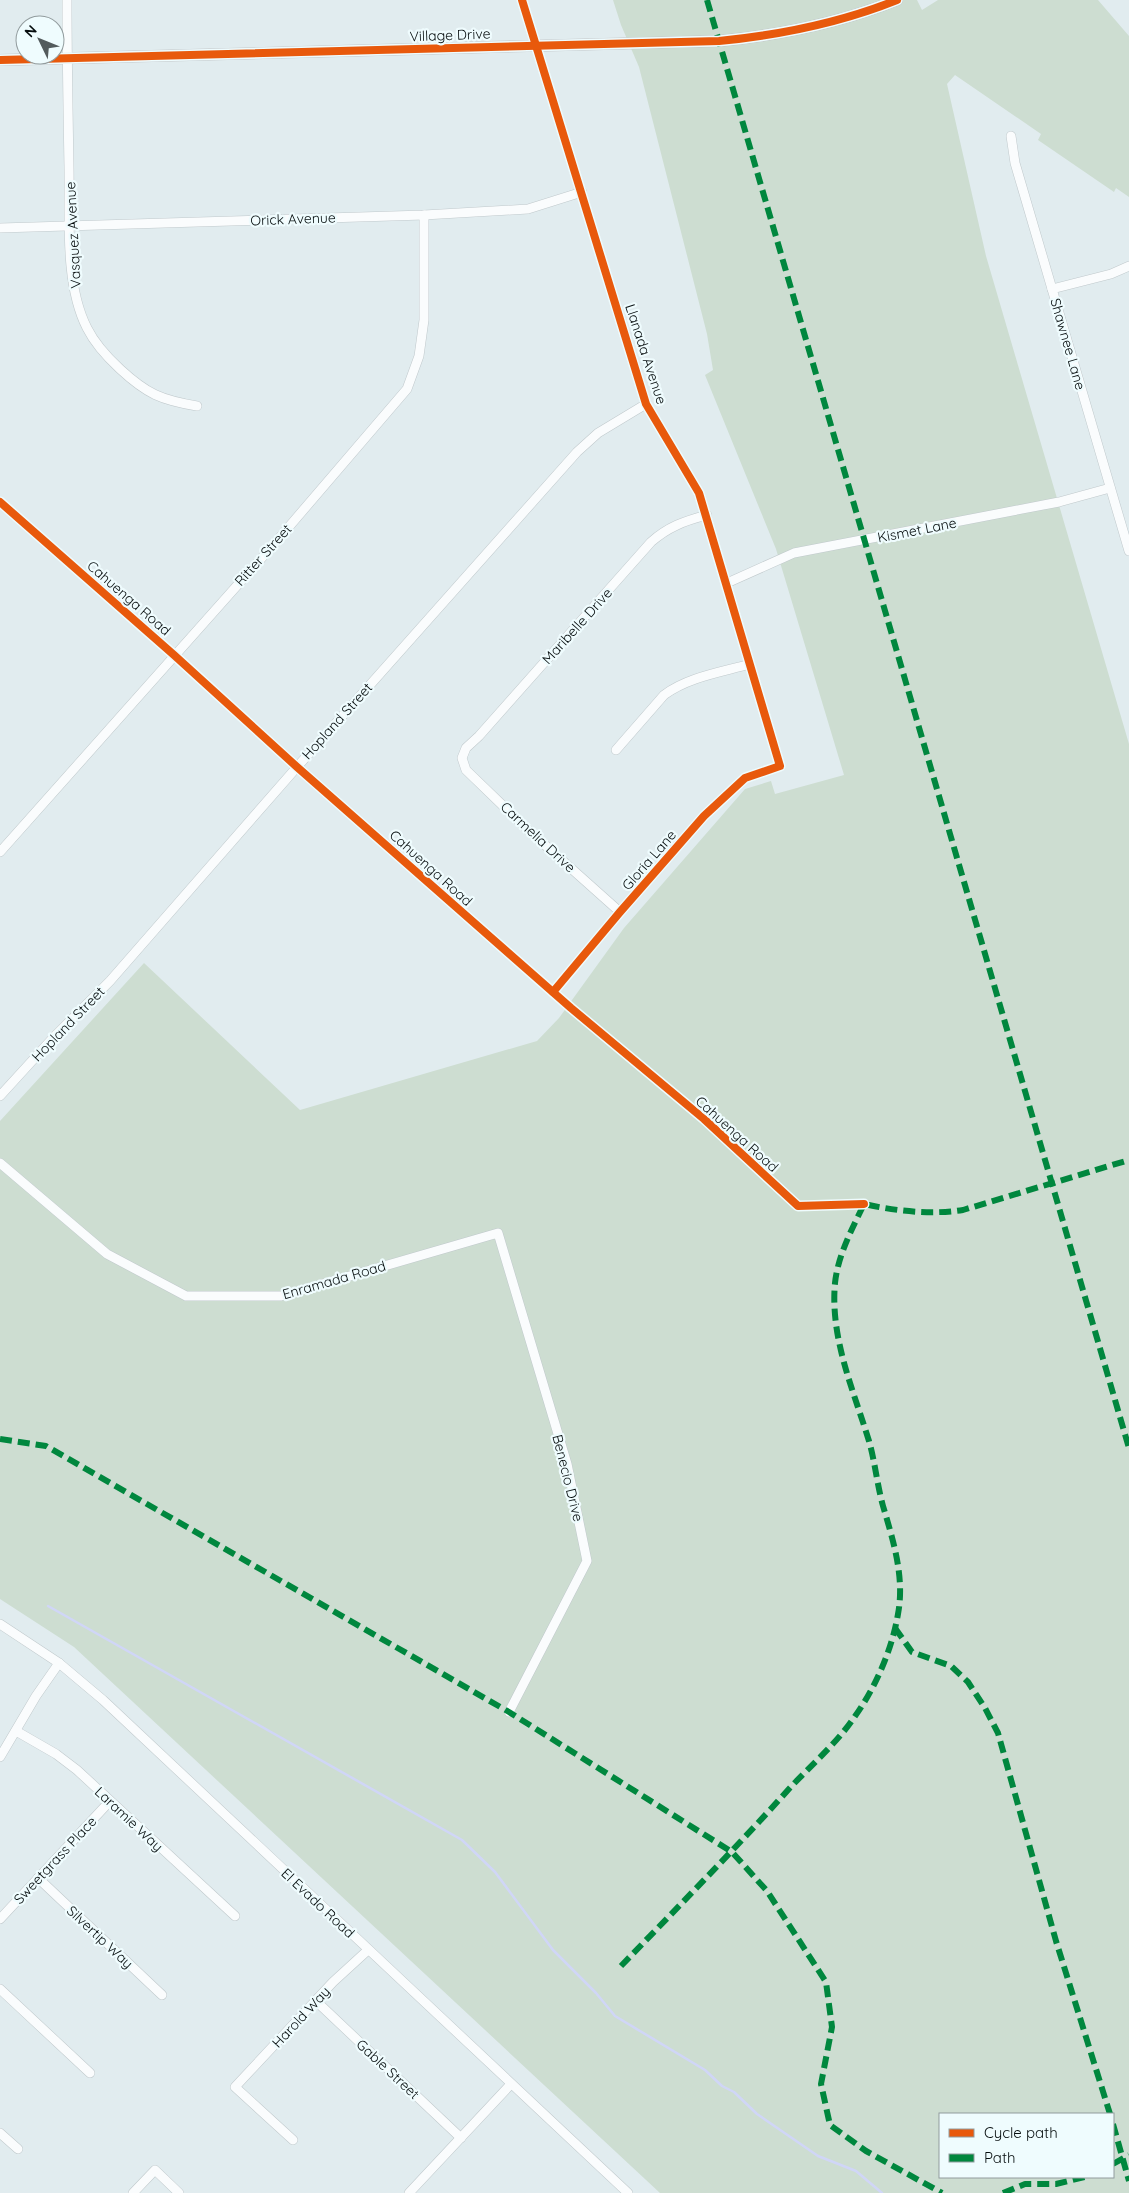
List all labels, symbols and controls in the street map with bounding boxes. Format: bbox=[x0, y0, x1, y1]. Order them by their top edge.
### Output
north arrow bbox=[15, 15, 65, 65]
text: N bbox=[20, 21, 41, 41]
street label: Village Drive bbox=[409, 25, 491, 45]
street label: Vasquez Avenue bbox=[61, 181, 85, 289]
street label: Orick Avenue bbox=[250, 209, 336, 229]
street label: Shawnee Lane bbox=[1046, 296, 1090, 392]
street label: Llanada Avenue bbox=[621, 302, 671, 407]
street label: Kismet Lane bbox=[876, 513, 958, 546]
street label: Ritter Street bbox=[230, 520, 296, 590]
street label: Cahuenga Road bbox=[83, 557, 175, 639]
street label: Maribelle Drive bbox=[538, 584, 616, 668]
street label: Hopland Street bbox=[298, 679, 376, 763]
street label: Carmelia Drive bbox=[497, 798, 579, 876]
street label: Cahuenga Road bbox=[386, 826, 476, 910]
street label: Gloria Lane bbox=[618, 826, 680, 894]
street label: Hopland Street bbox=[28, 983, 108, 1065]
street label: Cahuenga Road bbox=[692, 1092, 782, 1176]
street label: Enramada Road bbox=[280, 1257, 388, 1303]
street label: Benecio Drive bbox=[548, 1433, 588, 1524]
street label: Laramie Way bbox=[91, 1783, 167, 1855]
street label: Sweetgrass Place bbox=[10, 1812, 100, 1908]
street label: El Evado Road bbox=[277, 1864, 359, 1942]
street label: Silvertip Way bbox=[63, 1902, 137, 1972]
street label: Harold Way bbox=[268, 1983, 334, 2051]
street label: Gable Street bbox=[353, 2035, 424, 2103]
legend bbox=[939, 2113, 1114, 2178]
text: Cycle path bbox=[984, 2123, 1058, 2142]
text: Path bbox=[984, 2148, 1016, 2167]

